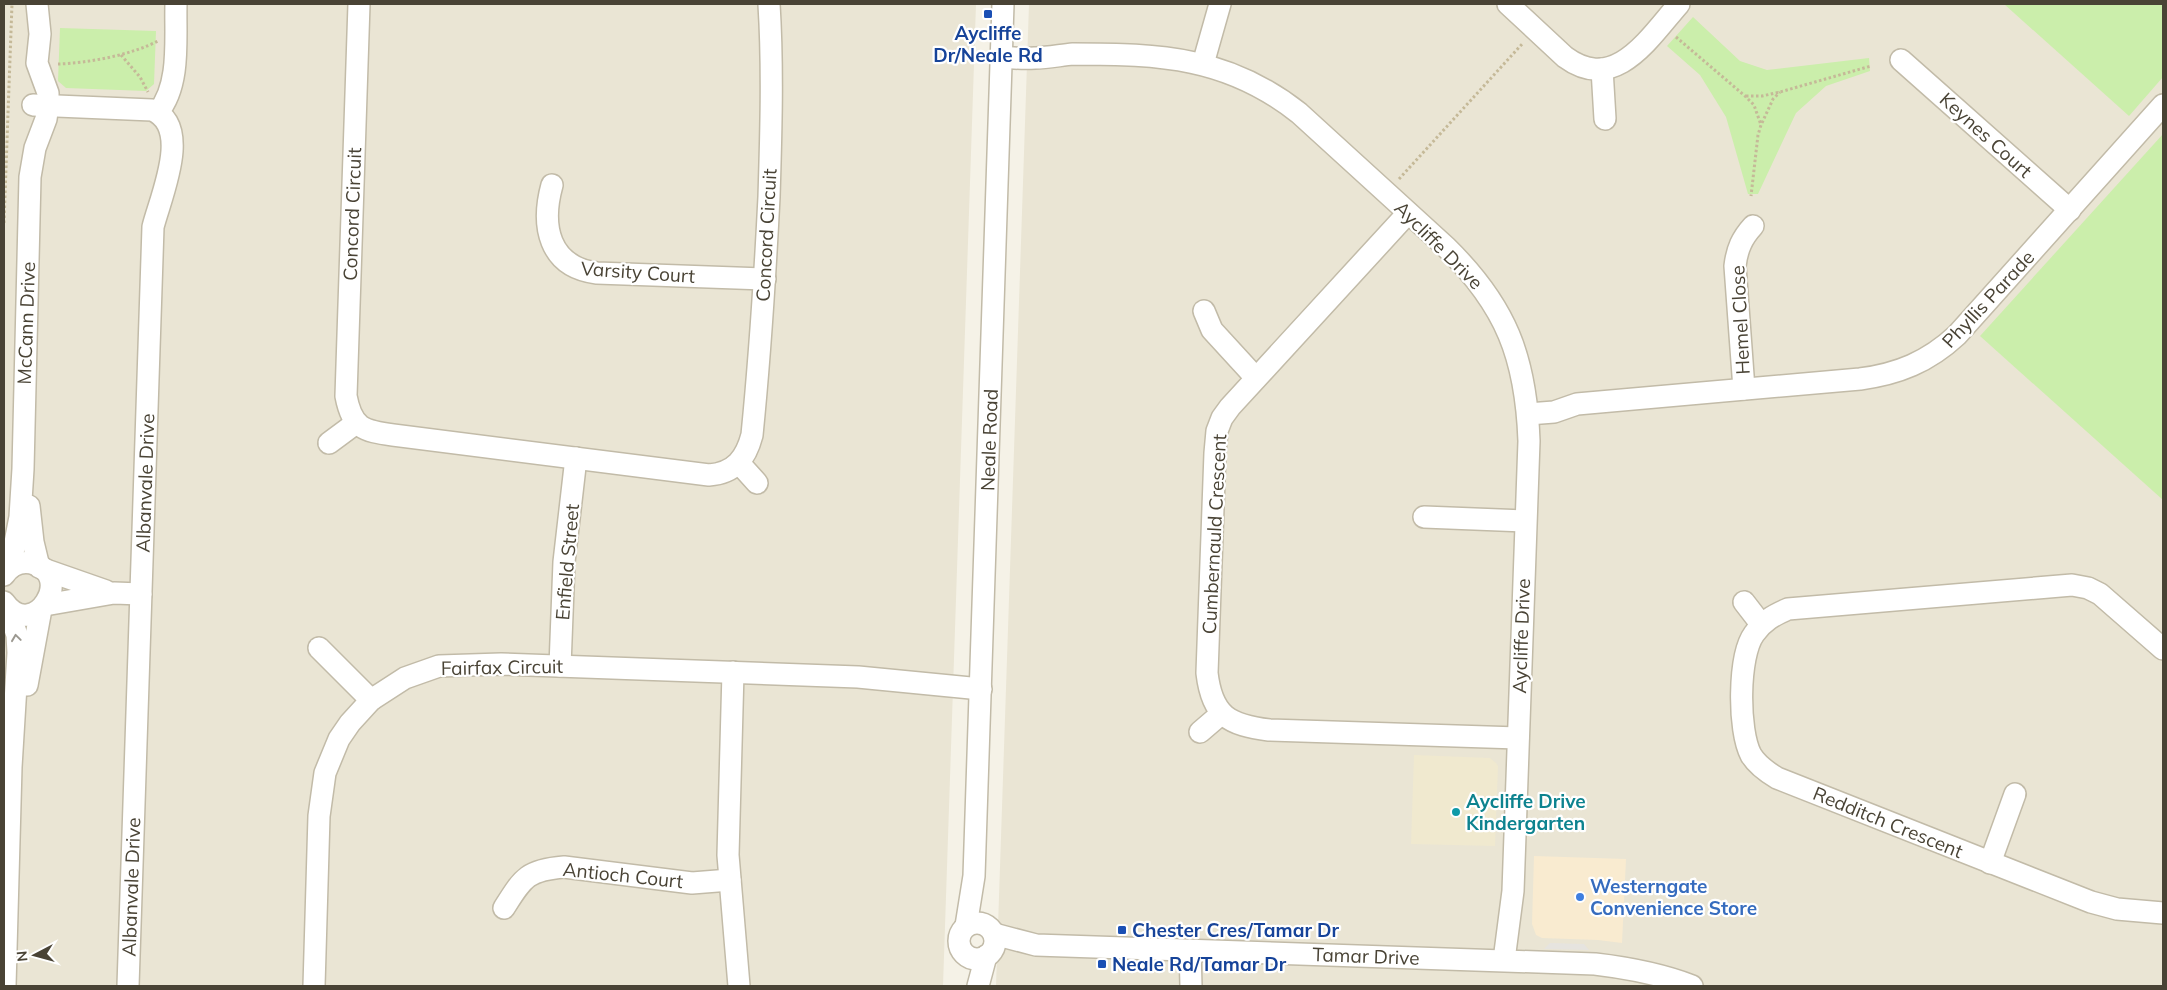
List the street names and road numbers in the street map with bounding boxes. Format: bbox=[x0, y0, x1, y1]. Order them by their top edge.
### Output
street label: Keynes Court bbox=[1935, 87, 2037, 183]
street label: Concord Circuit bbox=[338, 147, 366, 281]
street label: Concord Circuit bbox=[751, 167, 781, 302]
street label: Aycliffe Drive bbox=[1390, 196, 1488, 294]
street label: Phyllis Parade bbox=[1937, 245, 2039, 353]
street label: Varsity Court bbox=[580, 256, 696, 288]
street label: McCann Drive bbox=[12, 261, 40, 385]
street label: Hemel Close bbox=[1725, 265, 1755, 375]
street label: Neale Road bbox=[975, 388, 1003, 492]
street label: Albanvale Drive bbox=[131, 413, 159, 553]
street label: Cumbernauld Crescent bbox=[1197, 433, 1231, 635]
street label: Enfield Street bbox=[550, 502, 584, 621]
street label: Aycliffe Drive bbox=[1507, 578, 1535, 694]
street label: Fairfax Circuit bbox=[441, 654, 564, 680]
street label: Redditch Crescent bbox=[1810, 781, 1967, 863]
street label: Albanvale Drive bbox=[117, 817, 145, 957]
street label: Antioch Court bbox=[562, 857, 685, 893]
street label: Tamar Drive bbox=[1312, 942, 1420, 970]

